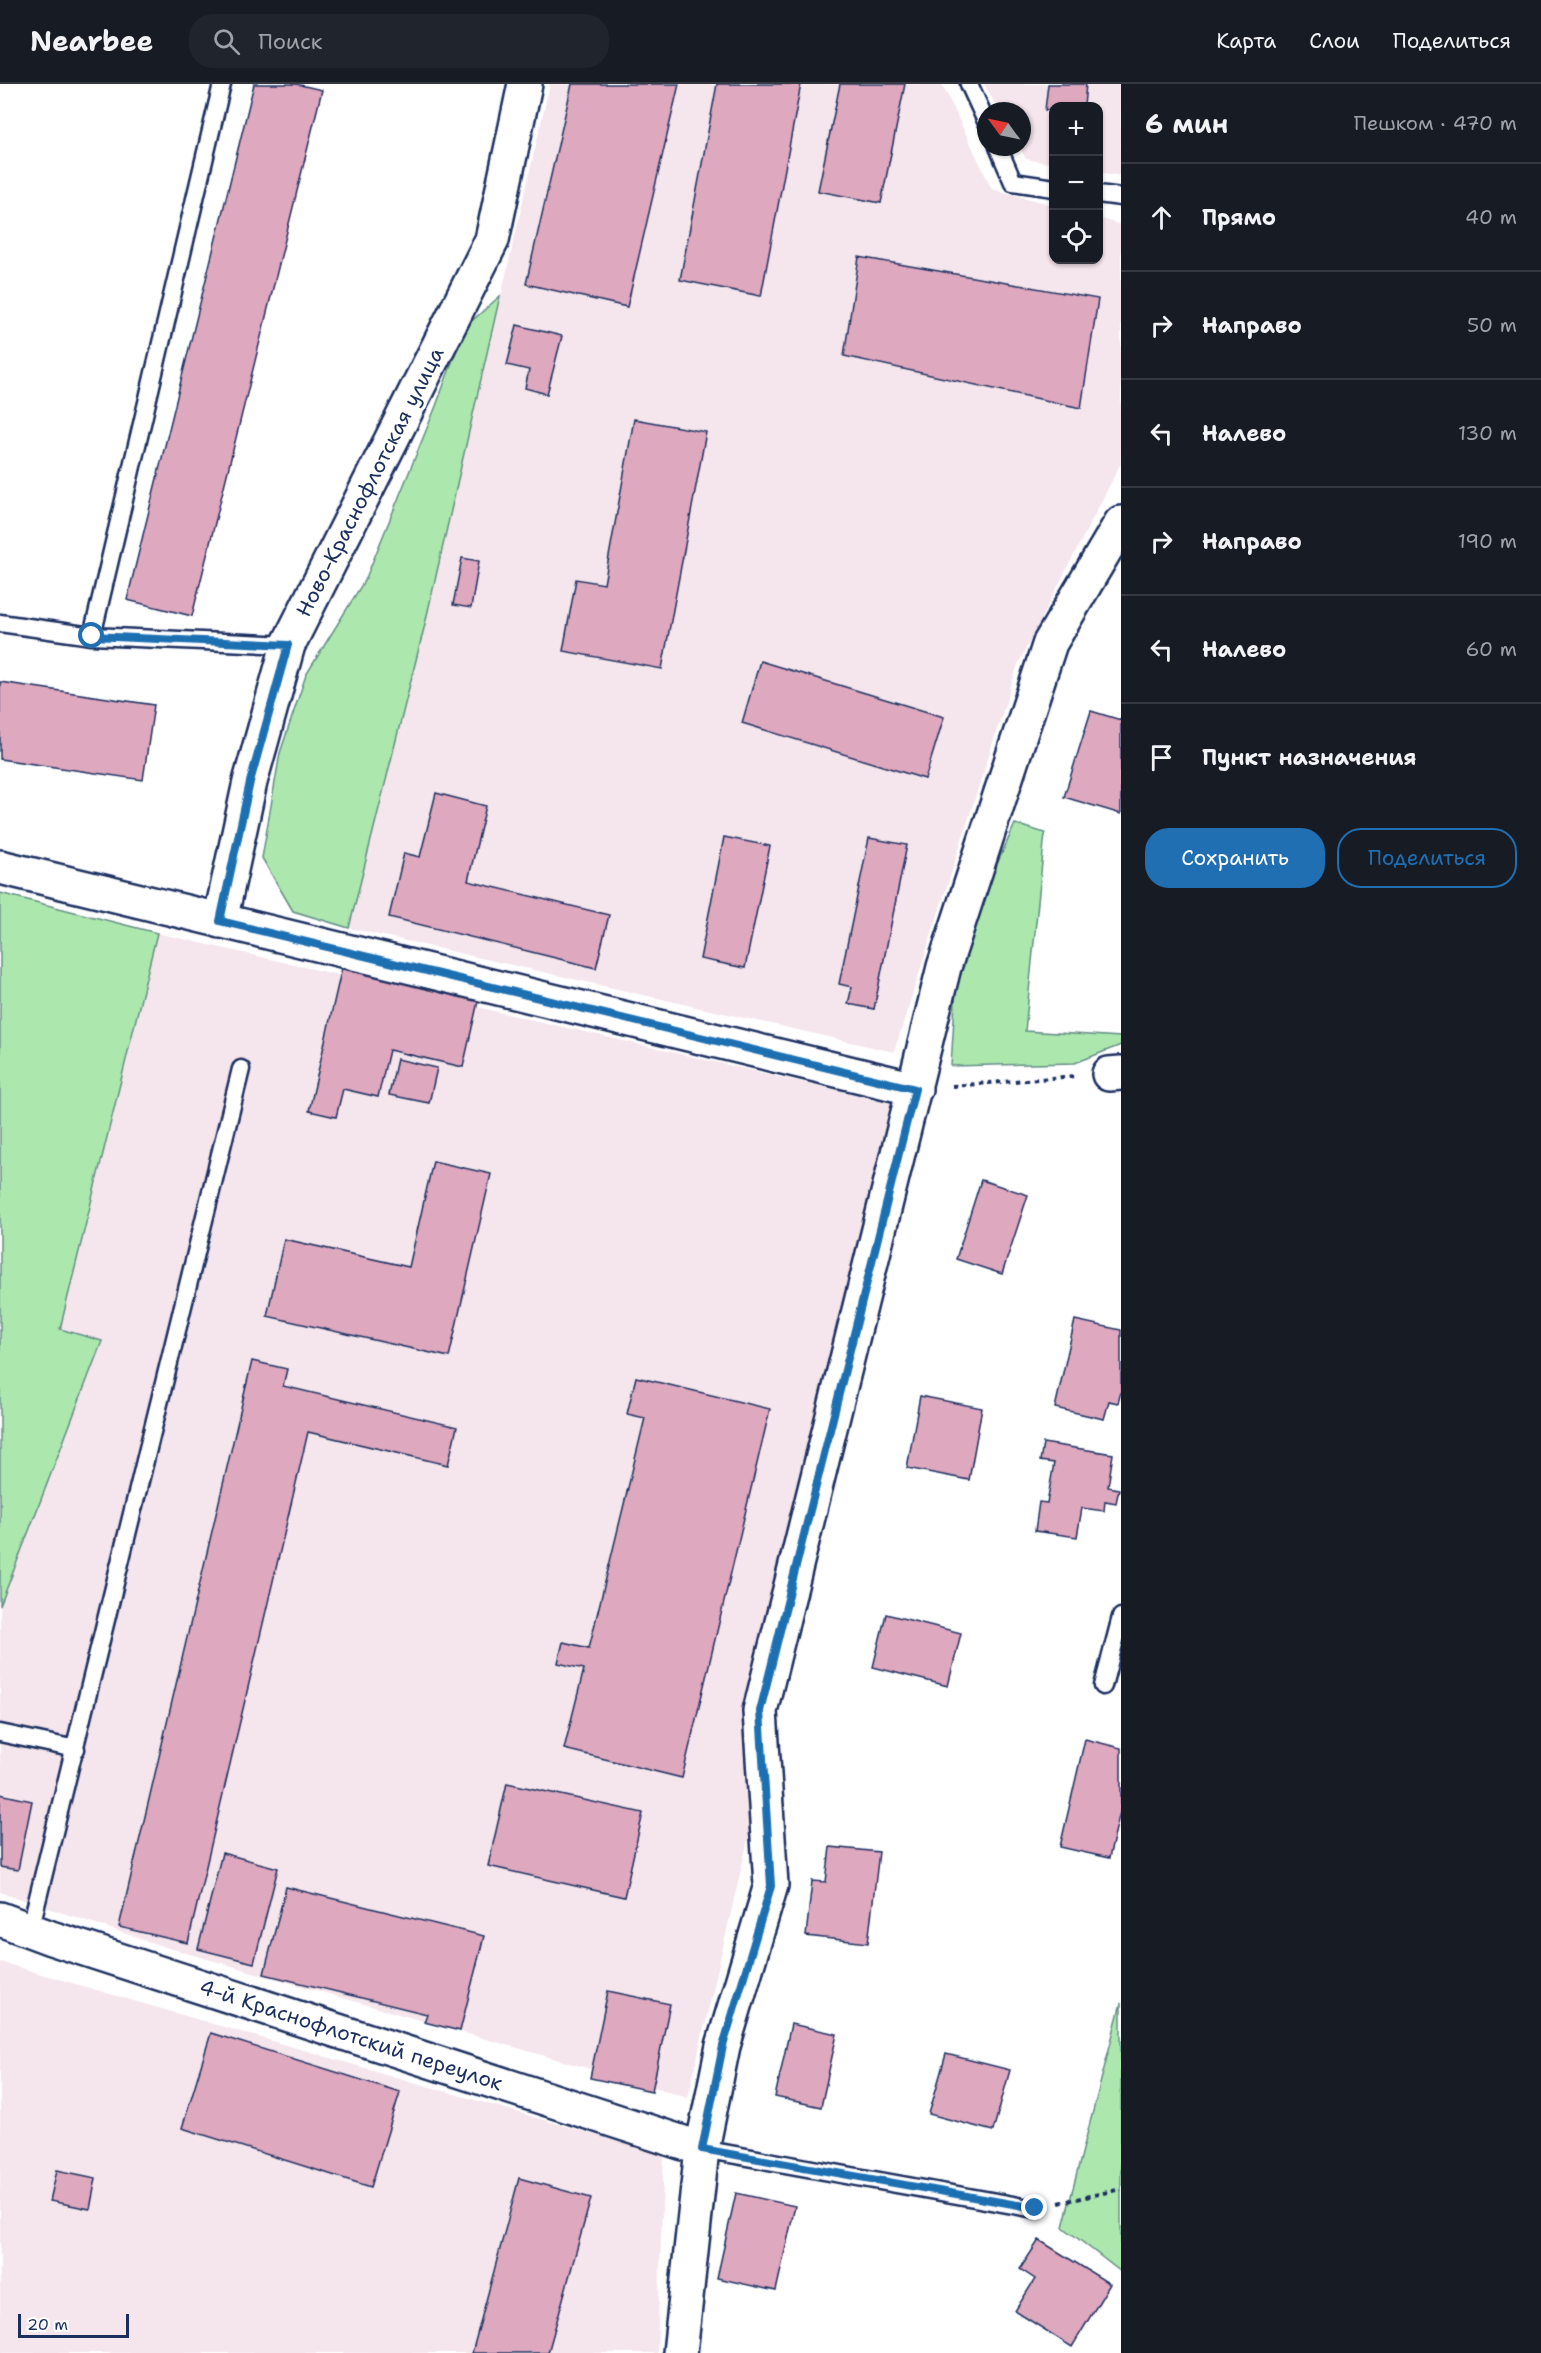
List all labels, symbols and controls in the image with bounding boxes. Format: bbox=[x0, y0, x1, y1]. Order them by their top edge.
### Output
search box bbox=[189, 14, 609, 68]
text: Nearbee bbox=[30, 22, 153, 60]
icon: search bbox=[210, 25, 243, 58]
text: Поиск bbox=[258, 27, 322, 56]
text: Карта bbox=[1216, 27, 1276, 55]
text: Слои bbox=[1309, 27, 1360, 55]
text: Поделиться bbox=[1393, 27, 1511, 55]
north arrow bbox=[977, 102, 1031, 156]
map controls bbox=[1049, 102, 1103, 264]
button: + bbox=[1049, 102, 1103, 156]
text: 6 мин bbox=[1145, 106, 1228, 141]
text: Пешком · 470 m bbox=[1354, 110, 1517, 136]
button: − bbox=[1049, 156, 1103, 210]
icon: ahead bbox=[1145, 201, 1178, 234]
text: Прямо bbox=[1202, 203, 1276, 232]
text: 40 m bbox=[1465, 204, 1517, 230]
button: locate bbox=[1049, 210, 1103, 264]
icon: right bbox=[1145, 309, 1178, 342]
text: Направо bbox=[1202, 311, 1302, 340]
text: 50 m bbox=[1467, 312, 1517, 338]
street label: Ново-Краснофлотская улица bbox=[290, 342, 450, 622]
icon: left bbox=[1145, 417, 1178, 450]
text: Налево bbox=[1202, 419, 1286, 448]
text: 130 m bbox=[1458, 420, 1517, 446]
icon: right bbox=[1145, 525, 1178, 558]
text: Направо bbox=[1202, 527, 1302, 556]
text: 190 m bbox=[1458, 528, 1517, 554]
route start bbox=[78, 622, 104, 648]
icon: left bbox=[1145, 633, 1178, 666]
text: Налево bbox=[1202, 635, 1286, 664]
text: 60 m bbox=[1465, 636, 1517, 662]
icon: arrive bbox=[1145, 741, 1178, 774]
text: Пункт назначения bbox=[1202, 743, 1416, 772]
button: Сохранить bbox=[1145, 828, 1325, 888]
button: Поделиться bbox=[1337, 828, 1517, 888]
street label: 4-й Краснофлотский переулок bbox=[196, 1973, 506, 2097]
route end bbox=[1021, 2194, 1047, 2220]
scale bar bbox=[18, 2311, 129, 2338]
text: 20 m bbox=[27, 2314, 68, 2335]

